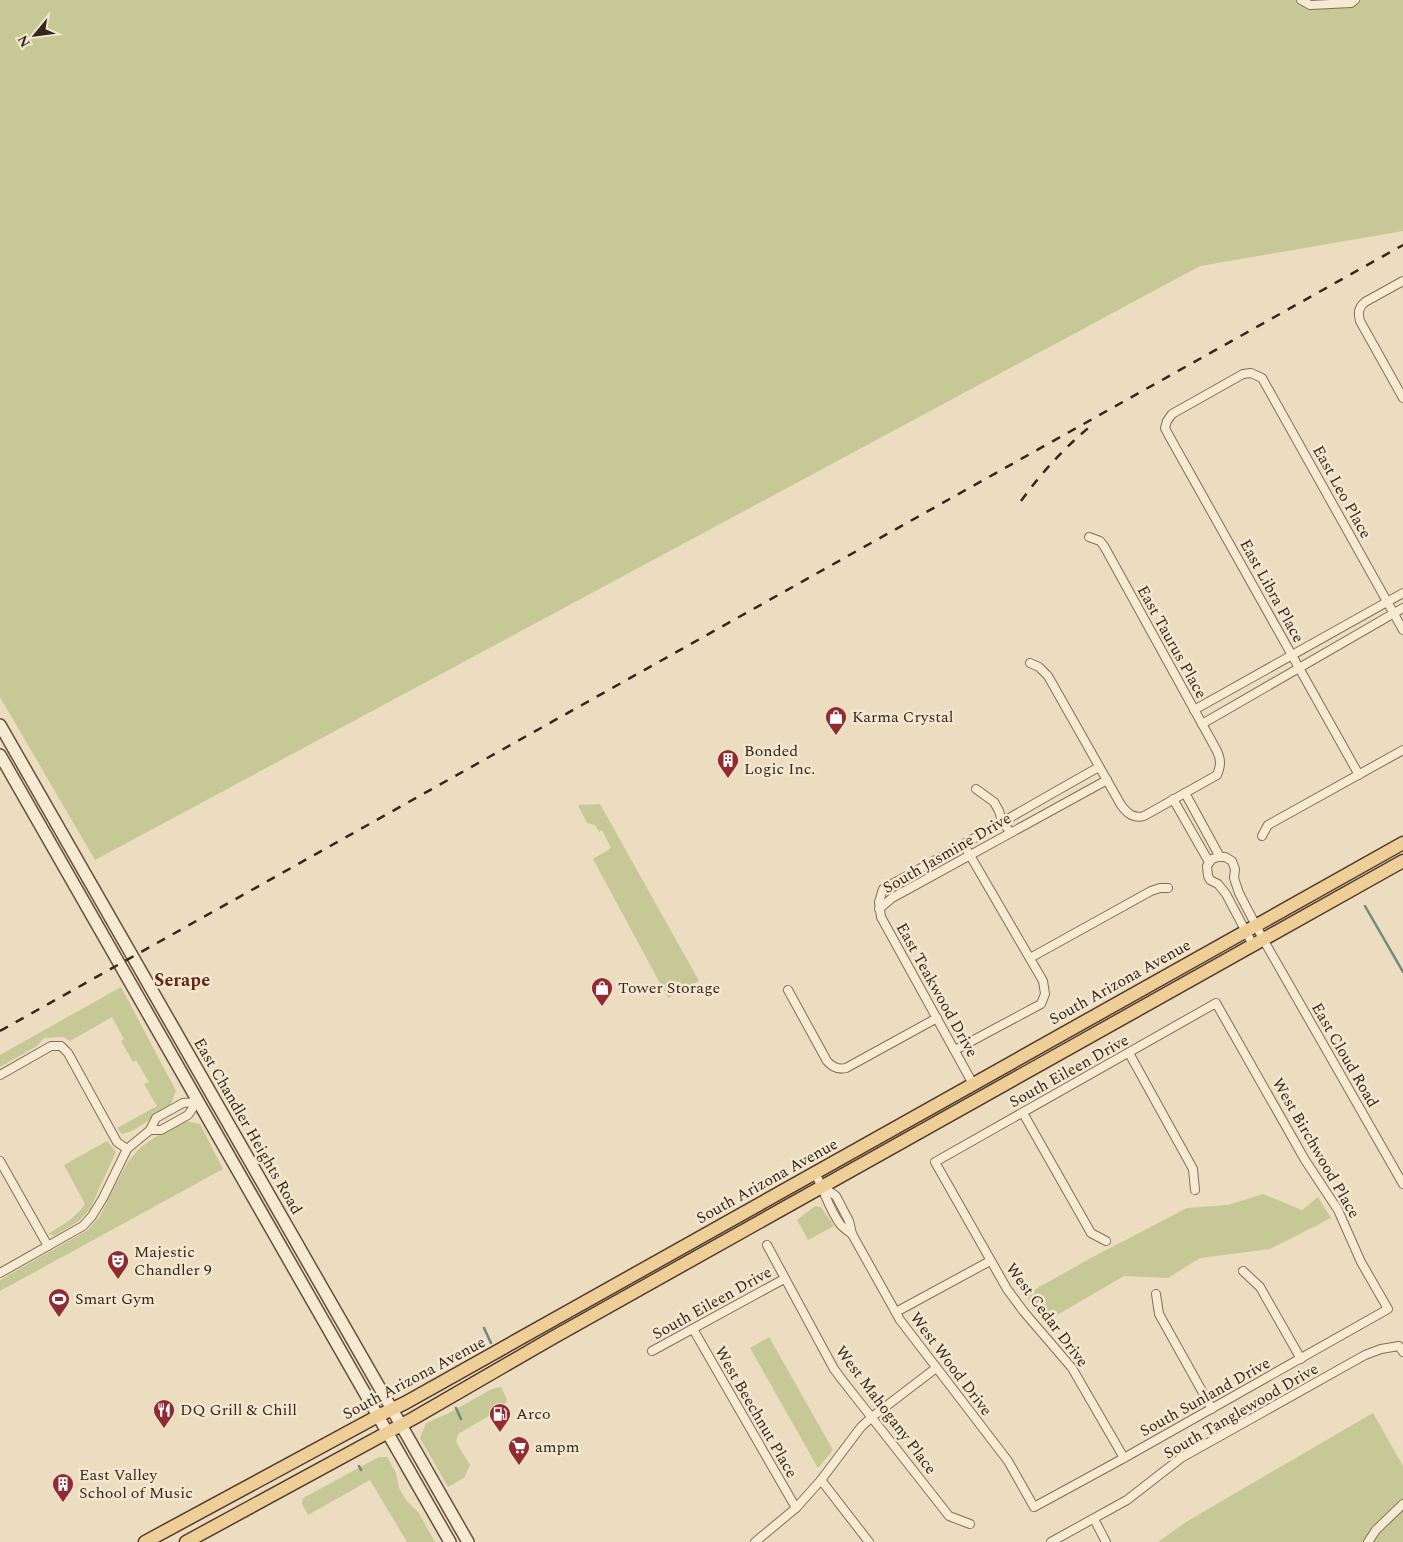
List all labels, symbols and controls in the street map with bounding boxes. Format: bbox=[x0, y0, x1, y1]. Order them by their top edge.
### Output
north arrow bbox=[10, 10, 60, 60]
text: N bbox=[12, 31, 36, 51]
street label: East Leo Place bbox=[1306, 441, 1378, 543]
street label: East Libra Place bbox=[1234, 535, 1310, 647]
street label: East Taurus Place bbox=[1131, 581, 1213, 703]
shop icon: Karma Crystal bbox=[824, 705, 848, 736]
place label: Karma Crystal bbox=[852, 705, 953, 729]
place label: Bonded Logic Inc. bbox=[744, 739, 815, 781]
building icon: Bonded Logic Inc. bbox=[716, 748, 740, 779]
street label: South Jasmine Drive bbox=[878, 806, 1016, 900]
street label: East Teakwood Drive bbox=[890, 918, 984, 1062]
street label: South Arizona Avenue bbox=[1045, 933, 1195, 1031]
district label: Serape bbox=[154, 967, 210, 994]
shop icon: Tower Storage bbox=[590, 976, 614, 1007]
place label: Tower Storage bbox=[618, 976, 720, 1000]
street label: East Cloud Road bbox=[1305, 998, 1385, 1112]
street label: South Eileen Drive bbox=[1005, 1028, 1133, 1114]
street label: East Chandler Heights Road bbox=[187, 1033, 309, 1219]
street label: West Birchwood Place bbox=[1266, 1073, 1366, 1223]
street label: South Arizona Avenue bbox=[692, 1132, 842, 1230]
place label: Majestic Chandler 9 bbox=[134, 1240, 212, 1282]
theatre icon: Majestic Chandler 9 bbox=[106, 1249, 130, 1280]
street label: West Cedar Drive bbox=[1000, 1258, 1094, 1372]
street label: South Eileen Drive bbox=[648, 1260, 776, 1346]
sports icon: Smart Gym bbox=[47, 1287, 71, 1318]
place label: Smart Gym bbox=[75, 1287, 155, 1311]
street label: West Wood Drive bbox=[904, 1307, 998, 1421]
street label: South Arizona Avenue bbox=[338, 1330, 490, 1426]
street label: West Mahogany Place bbox=[829, 1341, 943, 1479]
street label: West Beechnut Place bbox=[708, 1342, 804, 1482]
street label: South Sunland Drive bbox=[1135, 1351, 1275, 1443]
street label: South Tanglewood Drive bbox=[1159, 1357, 1323, 1465]
restaurant icon: DQ Grill & Chill bbox=[152, 1398, 176, 1429]
place label: DQ Grill & Chill bbox=[180, 1398, 297, 1422]
fuel station icon: Arco bbox=[488, 1402, 512, 1433]
place label: Arco bbox=[516, 1402, 551, 1426]
supermarket icon: ampm bbox=[507, 1435, 531, 1466]
place label: ampm bbox=[535, 1435, 580, 1459]
place label: East Valley School of Music bbox=[79, 1463, 193, 1505]
building icon: East Valley School of Music bbox=[51, 1472, 75, 1503]

